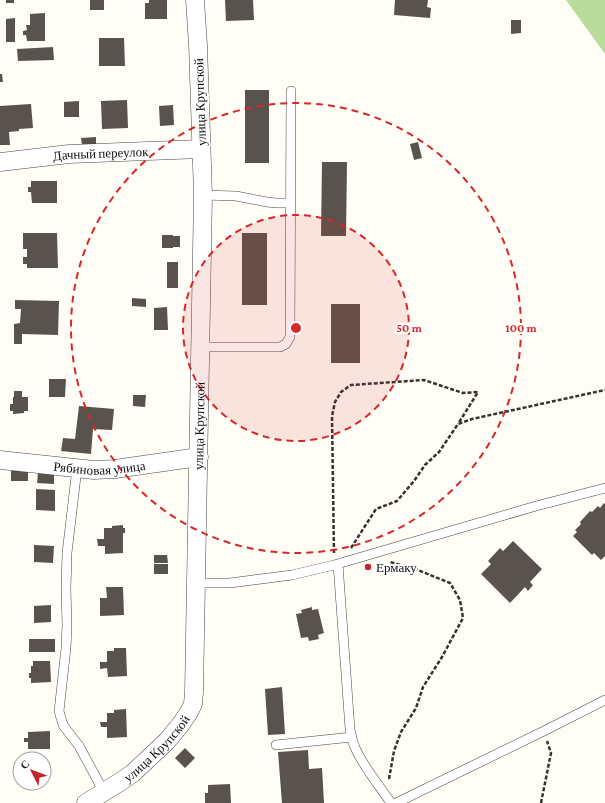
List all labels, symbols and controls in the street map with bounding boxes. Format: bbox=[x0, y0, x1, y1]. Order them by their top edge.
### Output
street label: улица Крупской bbox=[191, 58, 209, 146]
street label: Дачный переулок bbox=[52, 143, 149, 163]
centre of rings bbox=[289, 321, 303, 335]
text: 50 m bbox=[396, 321, 423, 335]
text: 100 m bbox=[505, 321, 538, 335]
street label: улица Крупской bbox=[191, 382, 207, 470]
street label: Рябиновая улица bbox=[53, 457, 146, 478]
place label: Ермаку bbox=[376, 560, 417, 575]
marker: Ермаку bbox=[363, 562, 373, 572]
street label: улица Крупской bbox=[121, 712, 193, 785]
north arrow bbox=[12, 751, 52, 791]
text: С bbox=[17, 757, 32, 771]

